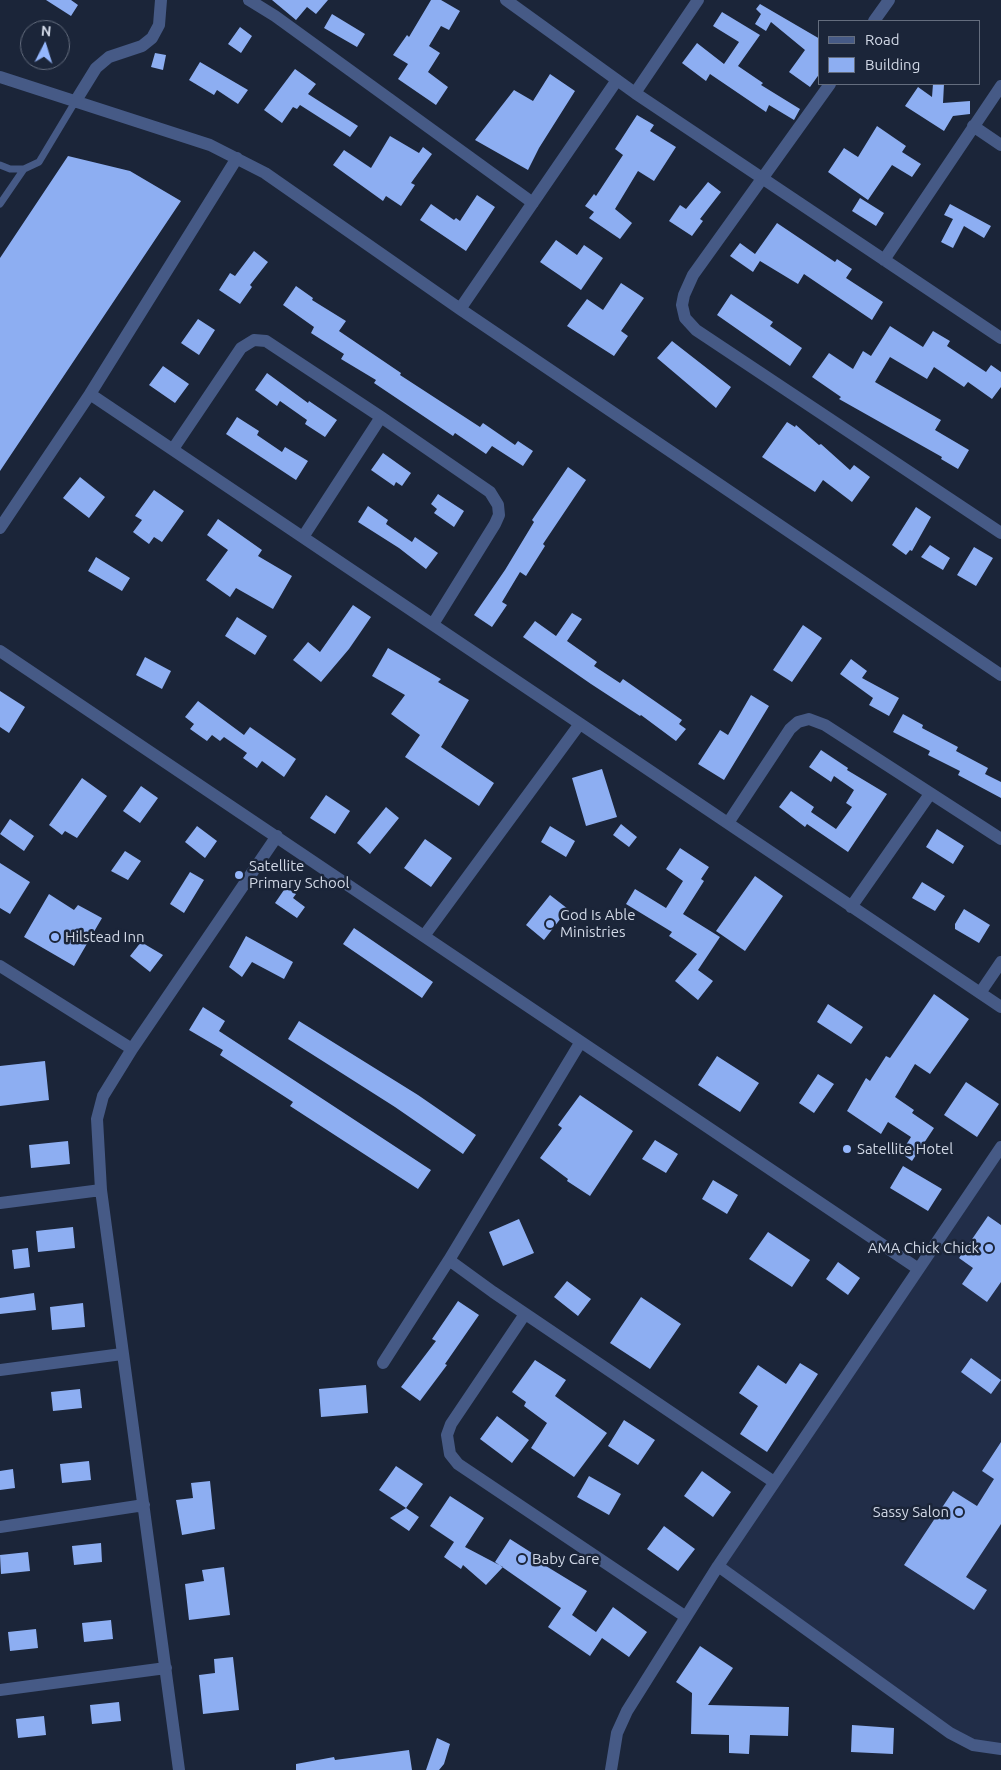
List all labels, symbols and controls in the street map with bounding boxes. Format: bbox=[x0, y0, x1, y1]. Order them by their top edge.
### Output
north arrow bbox=[20, 20, 70, 70]
legend bbox=[818, 20, 981, 85]
text: N bbox=[40, 23, 52, 39]
text: Road bbox=[865, 31, 900, 48]
text: Building bbox=[865, 56, 920, 73]
place label: Satellite Primary School bbox=[249, 857, 350, 892]
marker: Satellite Primary School bbox=[233, 869, 245, 881]
place label: God Is Able Ministries bbox=[560, 906, 635, 941]
marker: God Is Able Ministries bbox=[544, 918, 556, 930]
place label: Hilstead Inn bbox=[65, 928, 145, 946]
marker: Hilstead Inn bbox=[49, 931, 61, 943]
place label: Satellite Hotel bbox=[857, 1140, 953, 1158]
marker: Satellite Hotel bbox=[841, 1143, 853, 1155]
place label: AMA Chick Chick bbox=[868, 1239, 979, 1257]
marker: AMA Chick Chick bbox=[983, 1242, 995, 1254]
place label: Sassy Salon bbox=[873, 1503, 949, 1521]
marker: Sassy Salon bbox=[953, 1506, 965, 1518]
place label: Baby Care bbox=[532, 1550, 600, 1568]
marker: Baby Care bbox=[516, 1553, 528, 1565]

